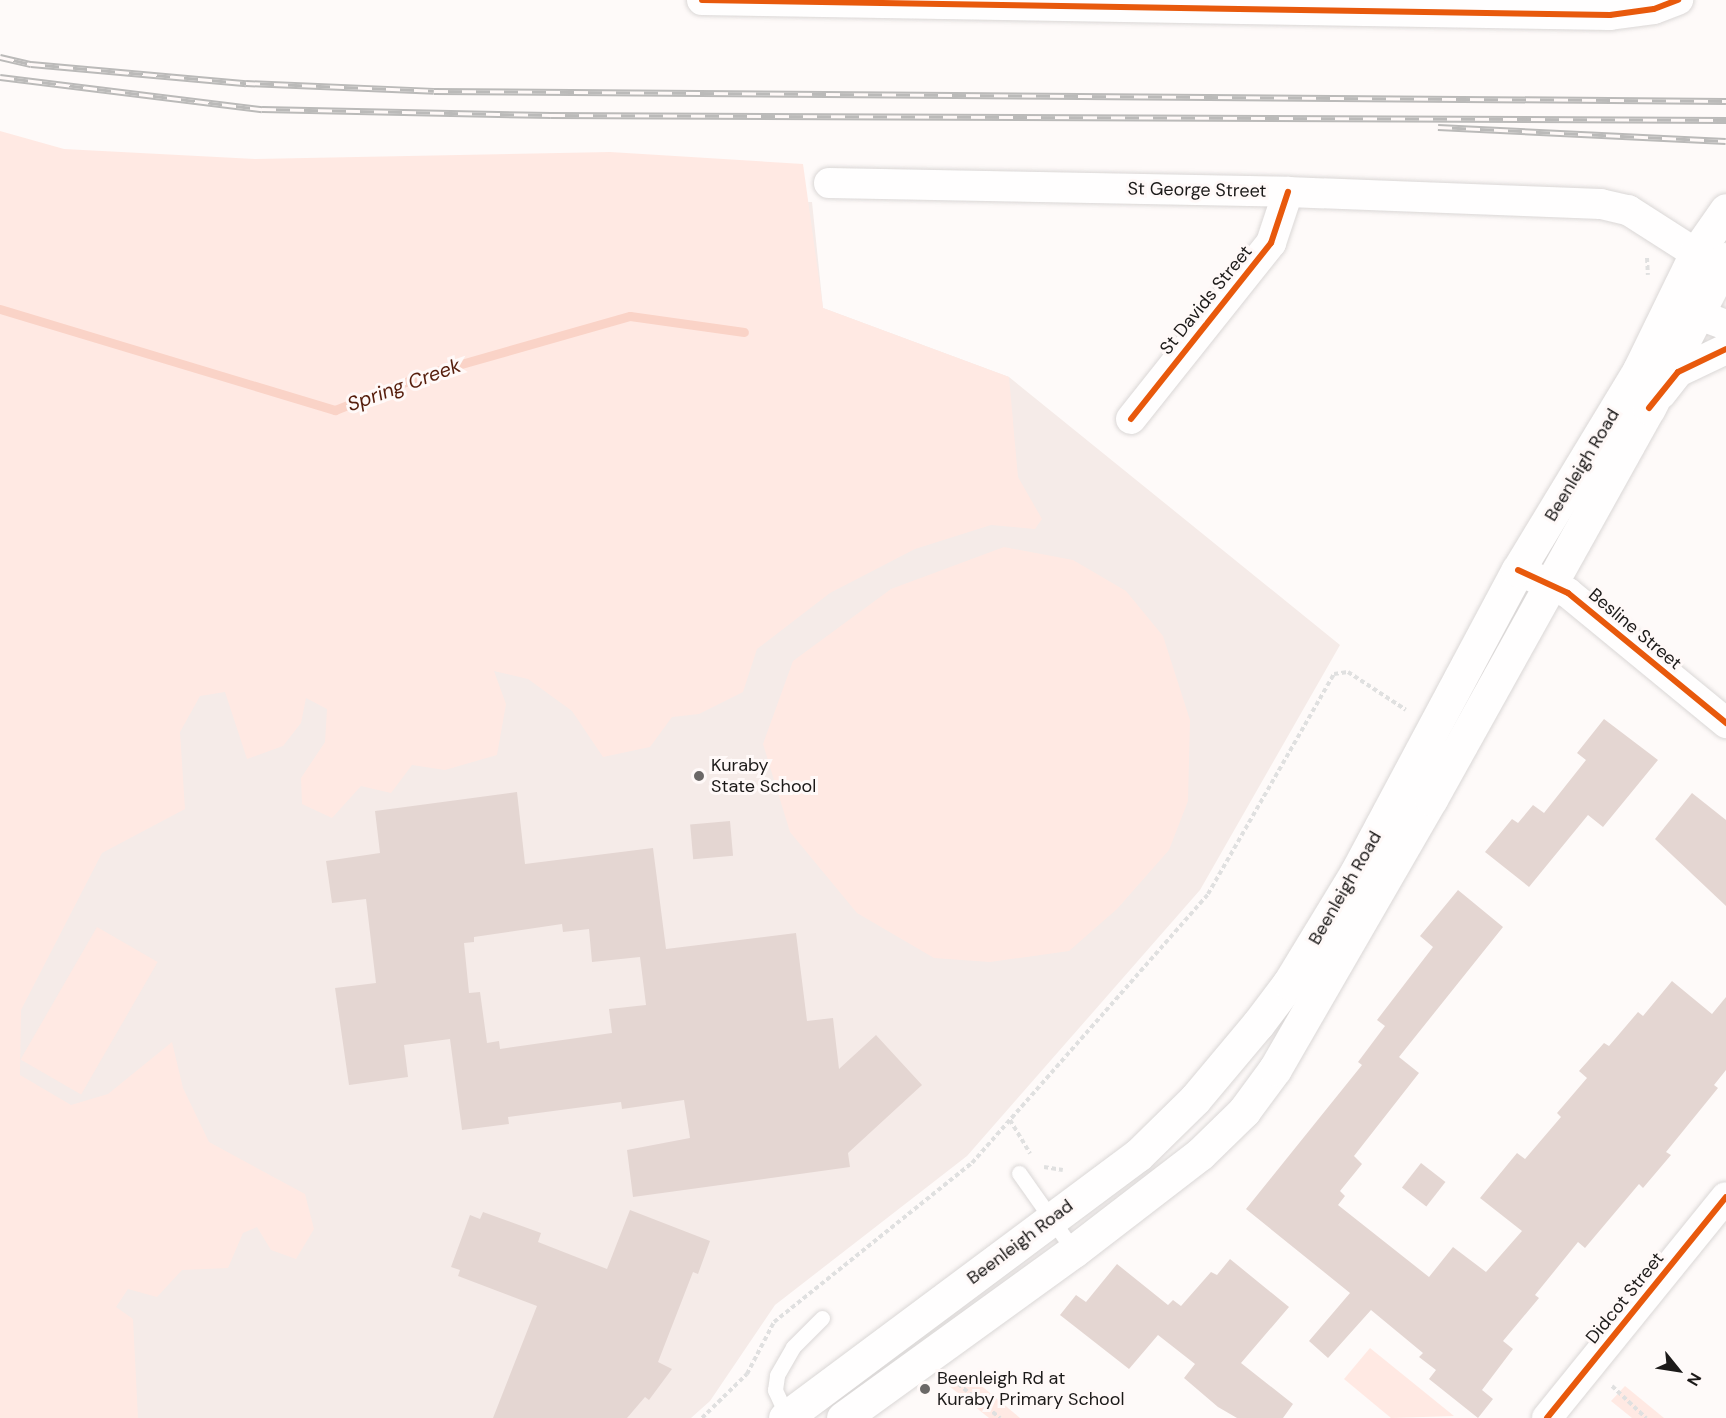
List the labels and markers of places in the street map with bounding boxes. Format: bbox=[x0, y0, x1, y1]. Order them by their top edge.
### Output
place label: Kuraby State School bbox=[711, 755, 816, 798]
marker: Kuraby State School bbox=[692, 769, 706, 783]
place label: Beenleigh Rd at Kuraby Primary School bbox=[937, 1368, 1124, 1410]
marker: Beenleigh Rd at Kuraby Primary School bbox=[918, 1382, 932, 1396]

